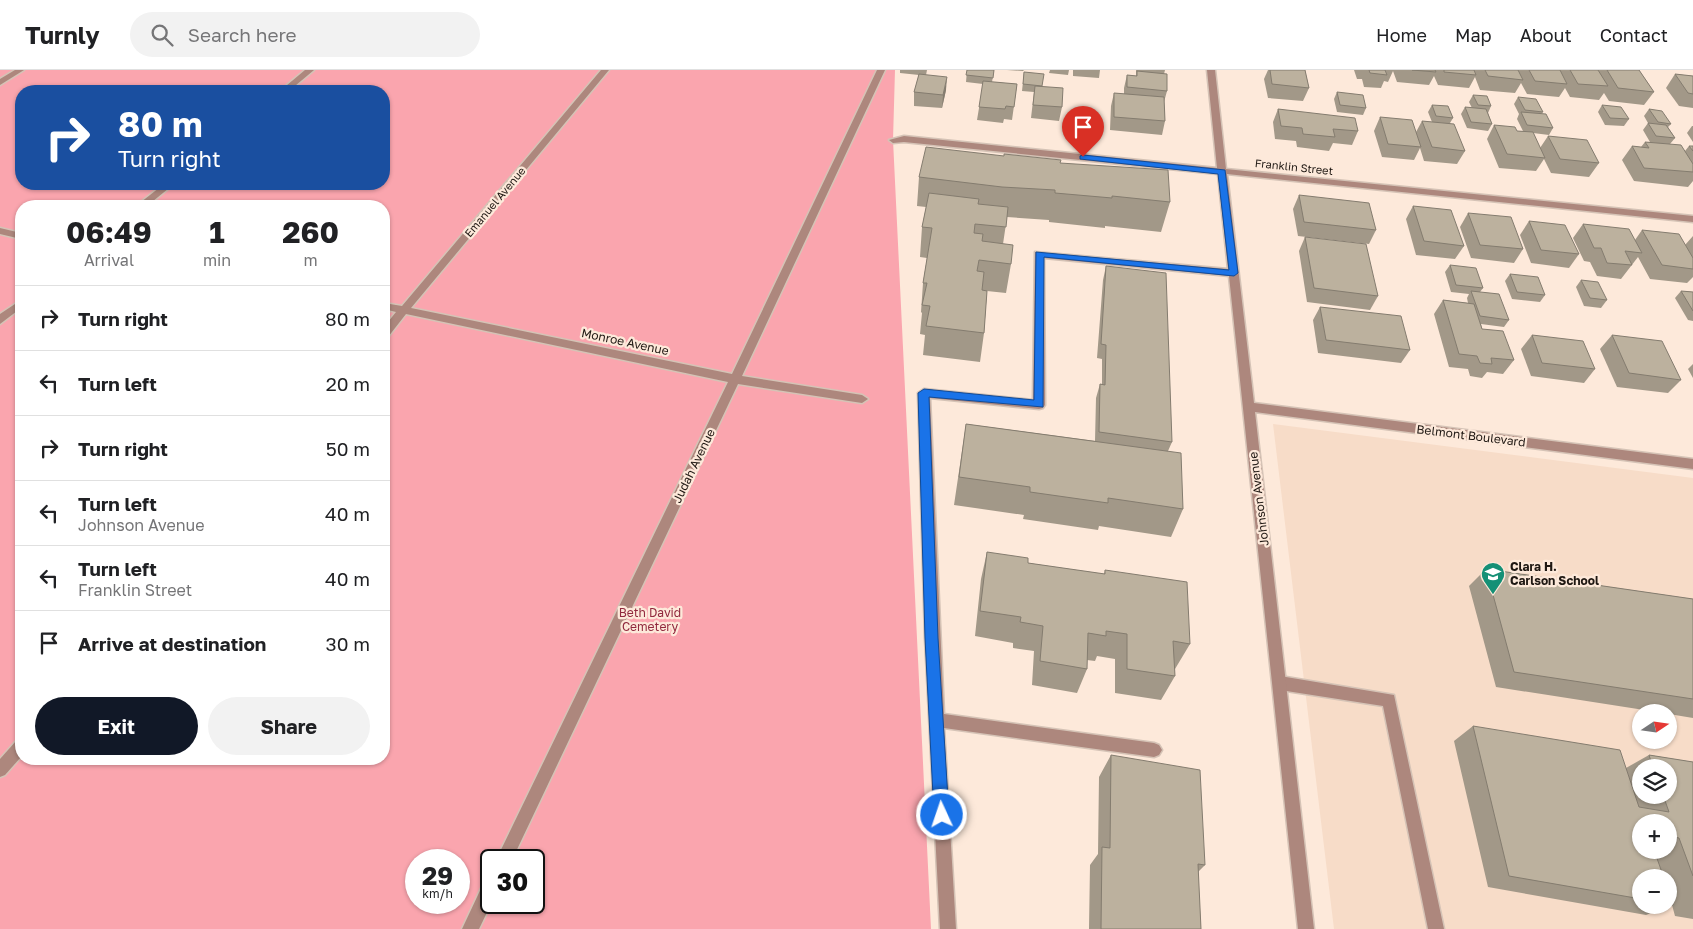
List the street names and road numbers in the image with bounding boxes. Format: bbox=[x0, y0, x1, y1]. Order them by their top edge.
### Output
street label: Franklin Street bbox=[1254, 156, 1334, 177]
street label: Emanuel Avenue bbox=[461, 164, 528, 239]
street label: Monroe Avenue bbox=[580, 325, 670, 358]
street label: Belmont Boulevard bbox=[1416, 421, 1526, 450]
street label: Judah Avenue bbox=[669, 426, 718, 505]
street label: Johnson Avenue bbox=[1245, 451, 1272, 547]

